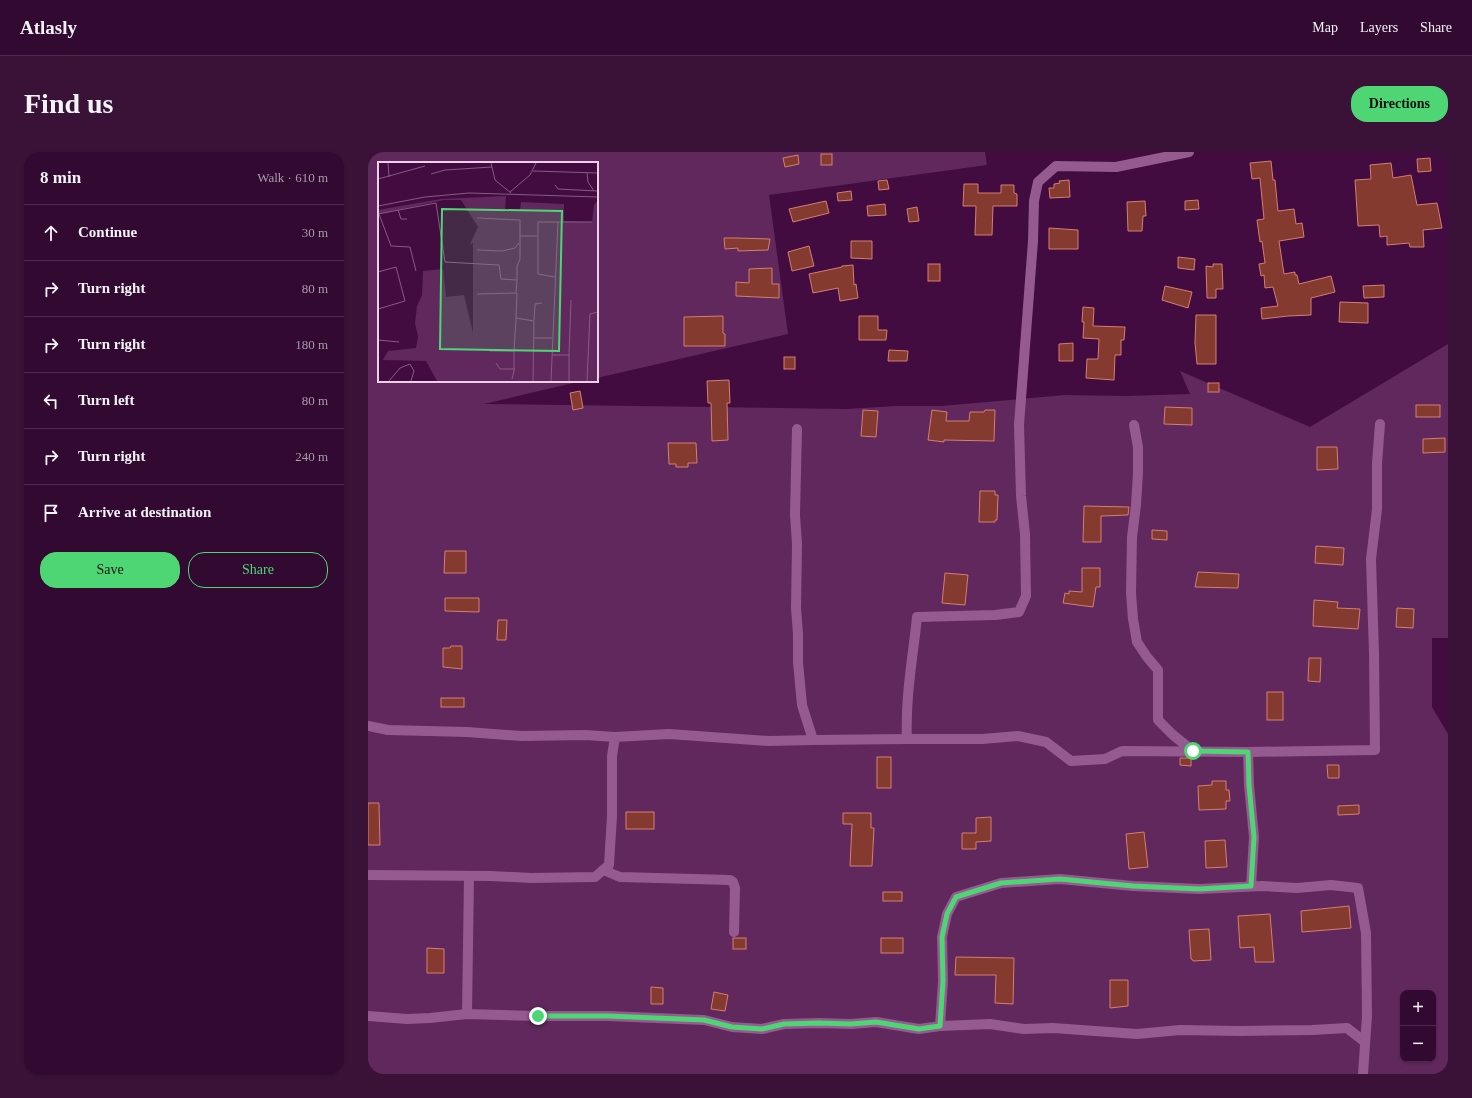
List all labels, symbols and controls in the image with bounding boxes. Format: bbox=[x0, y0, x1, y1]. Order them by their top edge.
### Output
text: Atlasly bbox=[20, 17, 77, 38]
text: Map bbox=[1312, 20, 1338, 35]
text: Layers bbox=[1360, 20, 1398, 35]
text: Share bbox=[1420, 20, 1452, 35]
button: Directions bbox=[1351, 86, 1448, 122]
text: Find us bbox=[24, 88, 114, 119]
inset map bbox=[378, 162, 598, 382]
text: 8 min bbox=[40, 168, 81, 187]
text: Walk · 610 m bbox=[257, 170, 328, 185]
icon: ahead bbox=[40, 222, 62, 244]
text: Continue bbox=[78, 224, 137, 240]
text: 30 m bbox=[302, 225, 328, 240]
icon: right bbox=[40, 278, 62, 300]
text: Turn right bbox=[78, 280, 145, 296]
text: 80 m bbox=[302, 281, 328, 296]
icon: right bbox=[40, 334, 62, 356]
text: Turn right bbox=[78, 336, 145, 352]
text: 180 m bbox=[295, 337, 328, 352]
icon: left bbox=[40, 390, 62, 412]
text: Turn left bbox=[78, 392, 135, 408]
text: 80 m bbox=[302, 393, 328, 408]
icon: right bbox=[40, 446, 62, 468]
text: Turn right bbox=[78, 448, 145, 464]
text: 240 m bbox=[295, 449, 328, 464]
icon: arrive bbox=[40, 502, 62, 524]
text: Arrive at destination bbox=[78, 504, 211, 520]
button: Save bbox=[40, 552, 180, 588]
button: Share bbox=[188, 552, 328, 588]
route start bbox=[1184, 742, 1202, 760]
map controls bbox=[1400, 990, 1436, 1062]
button: + bbox=[1400, 990, 1436, 1026]
route end bbox=[529, 1007, 547, 1025]
button: − bbox=[1400, 1026, 1436, 1062]

